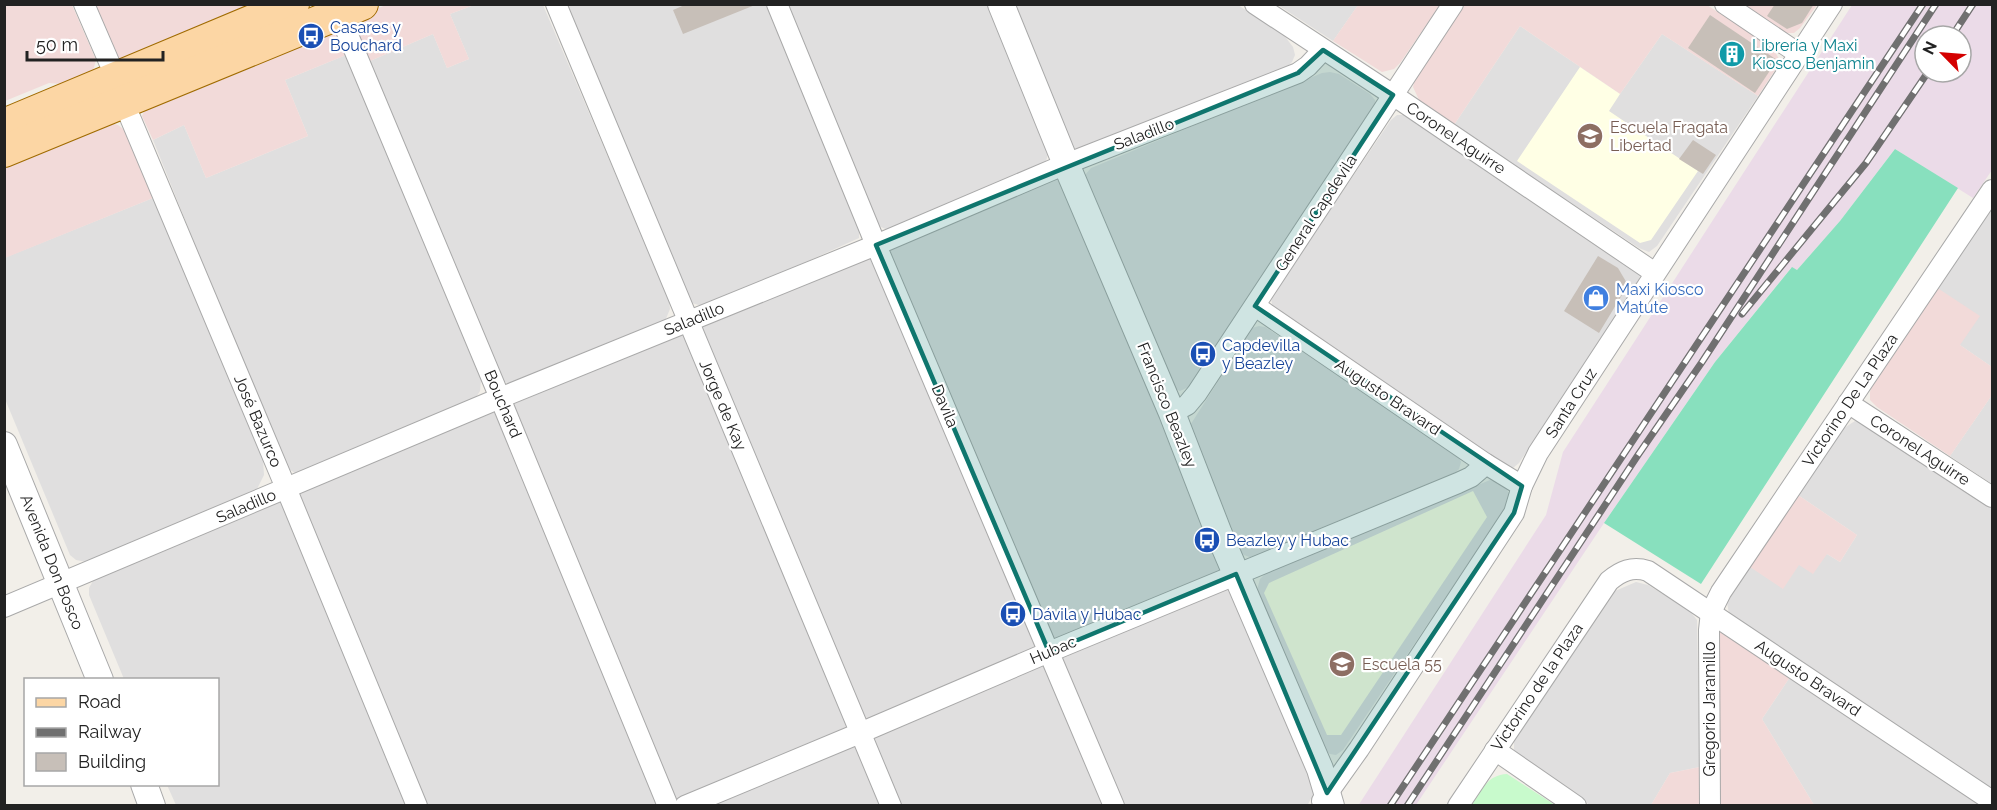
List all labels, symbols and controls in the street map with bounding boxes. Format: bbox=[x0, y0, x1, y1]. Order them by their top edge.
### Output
place label: Casares y Bouchard bbox=[330, 18, 402, 55]
bus stop icon: Casares y Bouchard bbox=[296, 21, 326, 51]
scale bar bbox=[27, 24, 164, 62]
north arrow bbox=[1913, 24, 1973, 84]
text: 50 m bbox=[36, 34, 78, 55]
place label: Librería y Maxi Kiosco Benjamin bbox=[1752, 36, 1875, 73]
text: N bbox=[1919, 38, 1941, 57]
building icon: Librería y Maxi Kiosco Benjamin bbox=[1717, 39, 1747, 69]
street label: Coronel Aguirre bbox=[1403, 98, 1509, 178]
street label: Saladillo bbox=[1111, 114, 1177, 154]
place label: Escuela Fragata Libertad bbox=[1610, 118, 1728, 155]
school or university icon: Escuela Fragata Libertad bbox=[1575, 121, 1605, 151]
street label: General Capdevila bbox=[1271, 151, 1361, 275]
place label: Maxi Kiosco Matute bbox=[1616, 280, 1704, 317]
shop icon: Maxi Kiosco Matute bbox=[1581, 283, 1611, 313]
street label: Saladillo bbox=[661, 298, 727, 340]
street label: Victorino De La Plaza bbox=[1798, 330, 1902, 470]
place label: Capdevilla y Beazley bbox=[1222, 336, 1300, 373]
bus stop icon: Capdevilla y Beazley bbox=[1188, 339, 1218, 369]
street label: Francisco Beazley bbox=[1133, 340, 1201, 471]
street label: Augusto Bravard bbox=[1332, 355, 1444, 439]
street label: Jorge de Kay bbox=[695, 357, 751, 454]
street label: Santa Cruz bbox=[1541, 364, 1601, 442]
street label: Bouchard bbox=[480, 367, 526, 441]
street label: José Bazurco bbox=[230, 372, 286, 470]
street label: Davila bbox=[927, 382, 963, 430]
street label: Coronel Aguirre bbox=[1866, 411, 1974, 489]
street label: Saladillo bbox=[213, 485, 279, 527]
street label: Avenida Don Bosco bbox=[16, 492, 88, 632]
bus stop icon: Beazley y Hubac bbox=[1192, 525, 1222, 555]
place label: Beazley y Hubac bbox=[1226, 531, 1349, 550]
bus stop icon: Dávila y Hubac bbox=[998, 599, 1028, 629]
place label: Dávila y Hubac bbox=[1032, 605, 1142, 624]
street label: Victorino de la Plaza bbox=[1487, 619, 1587, 755]
street label: Hubac bbox=[1027, 632, 1079, 668]
street label: Augusto Bravard bbox=[1752, 636, 1864, 720]
street label: Gregorio Jaramillo bbox=[1700, 642, 1719, 776]
school or university icon: Escuela 55 bbox=[1327, 649, 1357, 679]
place label: Escuela 55 bbox=[1362, 655, 1442, 674]
legend bbox=[24, 678, 219, 786]
text: Road bbox=[78, 691, 121, 712]
text: Railway bbox=[78, 721, 142, 742]
text: Building bbox=[78, 751, 146, 772]

